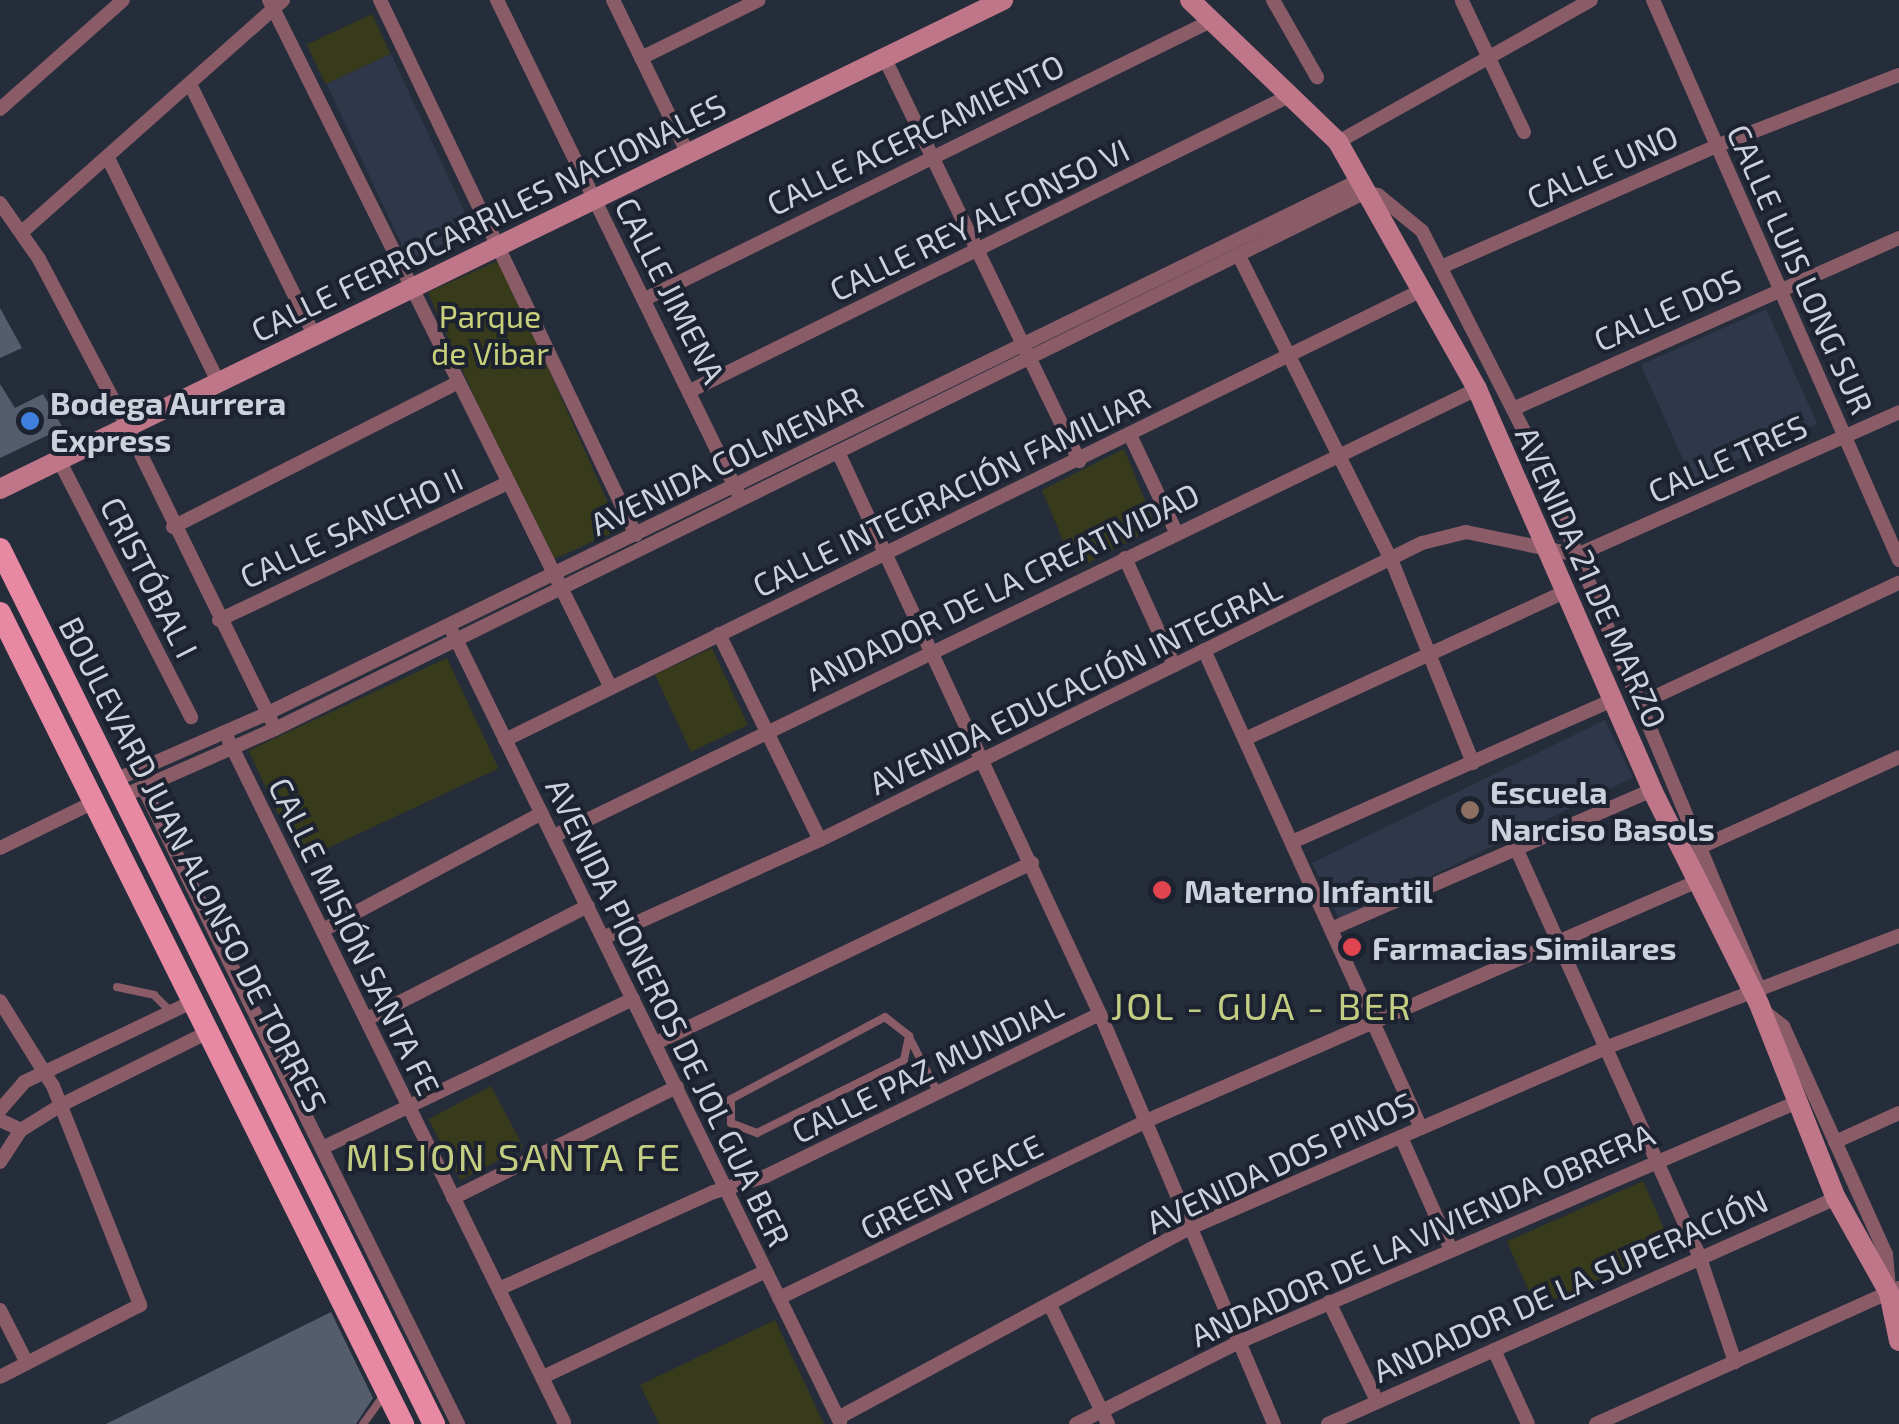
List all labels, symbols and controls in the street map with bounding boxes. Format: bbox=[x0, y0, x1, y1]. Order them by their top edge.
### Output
street label: CALLE ACERCAMIENTO bbox=[760, 45, 1070, 223]
street label: CALLE FERROCARRILES NACIONALES bbox=[245, 85, 731, 349]
street label: CALLE UNO bbox=[1520, 116, 1684, 216]
street label: CALLE LUIS LONG SUR bbox=[1720, 118, 1882, 420]
street label: CALLE REY ALFONSO VI bbox=[822, 129, 1136, 309]
street label: CALLE JIMENA bbox=[608, 190, 734, 390]
street label: CALLE DOS bbox=[1588, 260, 1746, 358]
park label: Parque de Vibar bbox=[431, 297, 549, 372]
street label: AVENIDA COLMENAR bbox=[583, 377, 869, 543]
street label: CALLE INTEGRACIÓN FAMILIAR bbox=[746, 378, 1156, 604]
place label: Bodega Aurrera Express bbox=[50, 384, 287, 459]
street label: CALLE TRES bbox=[1641, 406, 1813, 510]
marker: Bodega Aurrera Express bbox=[19, 410, 41, 432]
street label: AVENIDA 21 DE MARZO bbox=[1508, 420, 1676, 734]
street label: CALLE SANCHO II bbox=[233, 459, 469, 595]
street label: ANDADOR DE LA CREATIVIDAD bbox=[799, 474, 1205, 698]
street label: CRISTÓBAL I bbox=[93, 490, 207, 664]
street label: AVENIDA EDUCACIÓN INTEGRAL bbox=[862, 568, 1288, 802]
street label: BOULEVARD JUAN ALONSO DE TORRES bbox=[51, 609, 337, 1119]
street label: AVENIDA PIONEROS DE JOL GUA BER bbox=[538, 770, 800, 1254]
street label: CALLE MISIÓN SANTA FE bbox=[261, 771, 449, 1101]
place label: Escuela Narciso Basols bbox=[1490, 773, 1715, 848]
marker: Escuela Narciso Basols bbox=[1459, 799, 1481, 821]
place label: Materno Infantil bbox=[1184, 871, 1433, 909]
marker: Materno Infantil bbox=[1149, 877, 1175, 903]
place label: Farmacias Similares bbox=[1372, 928, 1677, 966]
marker: Farmacias Similares bbox=[1341, 936, 1363, 958]
district label: JOL - GUA - BER bbox=[1110, 983, 1414, 1029]
street label: CALLE PAZ MUNDIAL bbox=[785, 986, 1069, 1150]
street label: AVENIDA DOS PINOS bbox=[1139, 1083, 1421, 1241]
street label: ANDADOR DE LA VIVIENDA OBRERA bbox=[1183, 1114, 1661, 1354]
street label: GREEN PEACE bbox=[854, 1125, 1048, 1247]
district label: MISION SANTA FE bbox=[345, 1134, 683, 1180]
street label: ANDADOR DE LA SUPERACIÓN bbox=[1366, 1180, 1774, 1390]

